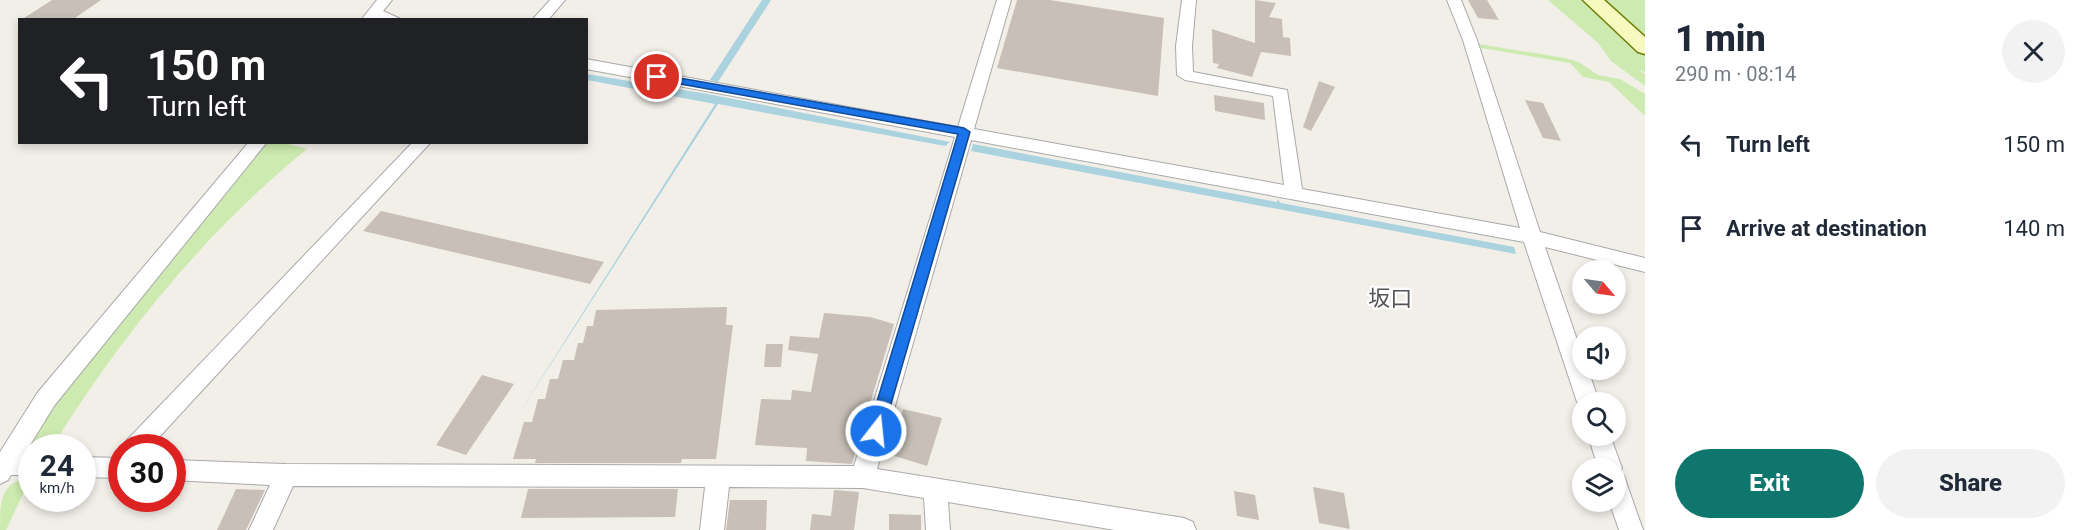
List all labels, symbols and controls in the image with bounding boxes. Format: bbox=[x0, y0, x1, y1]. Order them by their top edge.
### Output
text: 1 min bbox=[1675, 18, 1766, 60]
button: close bbox=[2002, 20, 2065, 83]
text: 150 m bbox=[147, 41, 266, 90]
icon: left bbox=[48, 42, 126, 120]
pin bbox=[631, 51, 682, 102]
icon: arrive bbox=[640, 60, 673, 93]
text: 290 m · 08:14 bbox=[1675, 62, 1796, 86]
text: Turn left bbox=[147, 91, 247, 123]
icon: left bbox=[1675, 128, 1708, 161]
text: Turn left bbox=[1726, 132, 1810, 157]
text: 150 m bbox=[2003, 132, 2065, 157]
icon: arrive bbox=[1675, 212, 1708, 245]
text: Arrive at destination bbox=[1726, 216, 1927, 241]
text: 140 m bbox=[2003, 216, 2065, 241]
north arrow bbox=[1572, 260, 1626, 314]
map controls bbox=[1572, 260, 1626, 512]
district label: 坂口 bbox=[1368, 286, 1412, 311]
button: sound bbox=[1572, 326, 1626, 380]
button: search bbox=[1572, 392, 1626, 446]
position arrow bbox=[844, 399, 908, 463]
speed limit sign: 30 bbox=[108, 434, 186, 512]
text: 24 bbox=[40, 448, 74, 483]
button: Exit bbox=[1675, 449, 1864, 518]
button: Share bbox=[1876, 449, 2065, 518]
button: layers bbox=[1572, 458, 1626, 512]
text: km/h bbox=[39, 479, 75, 497]

